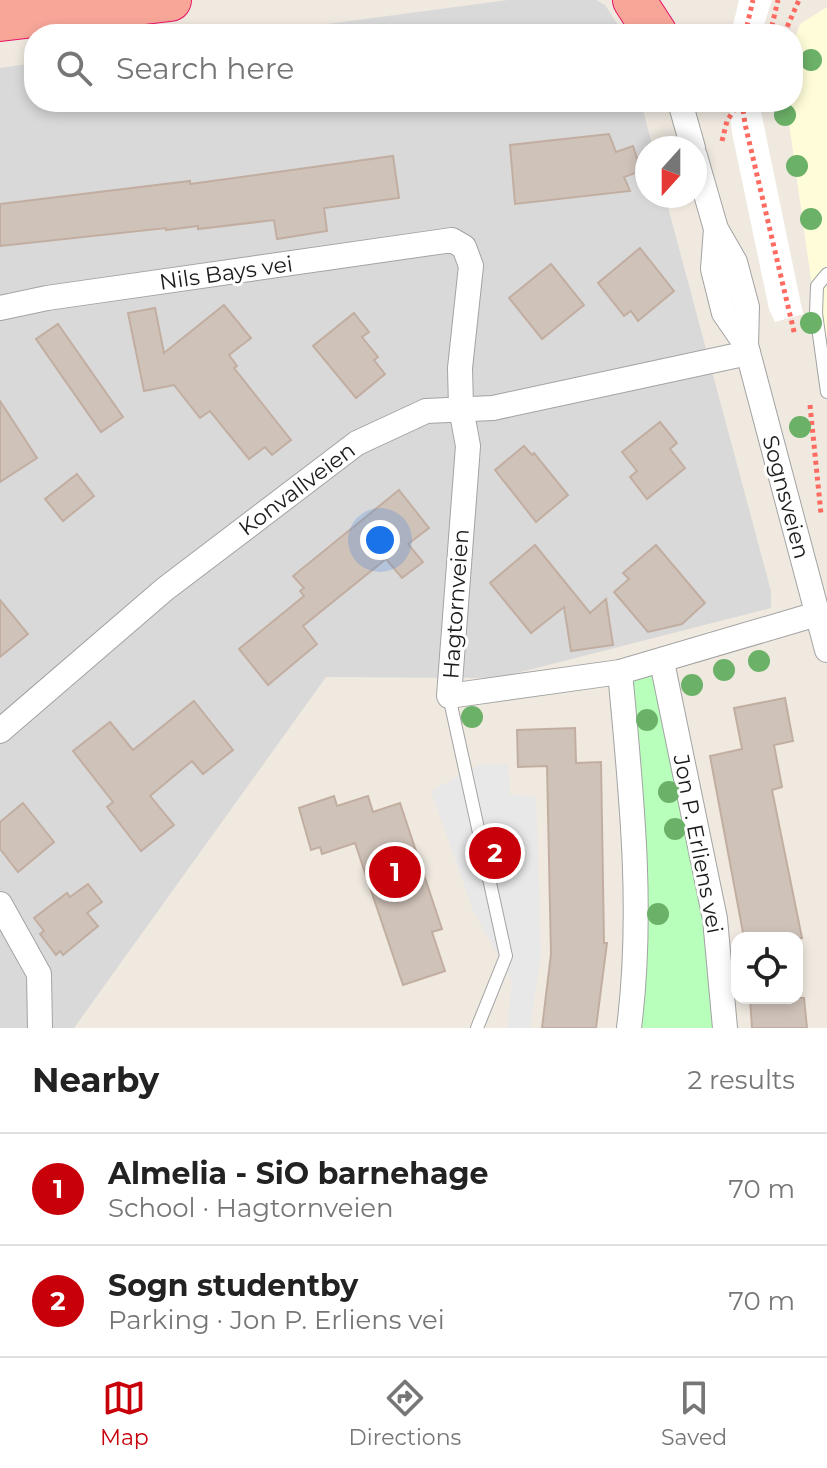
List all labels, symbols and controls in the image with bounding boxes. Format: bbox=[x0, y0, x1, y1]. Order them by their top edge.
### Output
search box bbox=[24, 24, 803, 112]
icon: search bbox=[52, 46, 96, 90]
text: Search here bbox=[116, 50, 294, 87]
north arrow bbox=[635, 136, 707, 208]
street label: Nils Bays vei bbox=[158, 250, 294, 296]
street label: Sognsveien bbox=[757, 432, 815, 562]
street label: Konvallveien bbox=[233, 436, 361, 542]
your location bbox=[360, 520, 400, 560]
street label: Hagtornveien bbox=[437, 528, 475, 680]
street label: Jon P. Erliens vei bbox=[667, 751, 729, 936]
pin: 2 bbox=[469, 823, 521, 883]
pin: 1 bbox=[369, 842, 421, 902]
map controls bbox=[731, 932, 803, 1004]
button: locate bbox=[731, 932, 803, 1004]
text: Nearby bbox=[32, 1059, 159, 1101]
text: 2 results bbox=[687, 1064, 795, 1096]
text: Almelia - SiO barnehage bbox=[108, 1155, 488, 1192]
text: 1 bbox=[53, 1173, 63, 1205]
text: 70 m bbox=[729, 1173, 795, 1205]
text: School · Hagtornveien bbox=[108, 1192, 394, 1224]
text: Sogn studentby bbox=[108, 1267, 358, 1304]
text: 2 bbox=[50, 1285, 66, 1317]
text: 70 m bbox=[729, 1285, 795, 1317]
text: Parking · Jon P. Erliens vei bbox=[108, 1304, 445, 1336]
tab: Map bbox=[100, 1376, 149, 1451]
tab: Directions bbox=[349, 1376, 461, 1451]
tab: Saved bbox=[661, 1376, 727, 1451]

